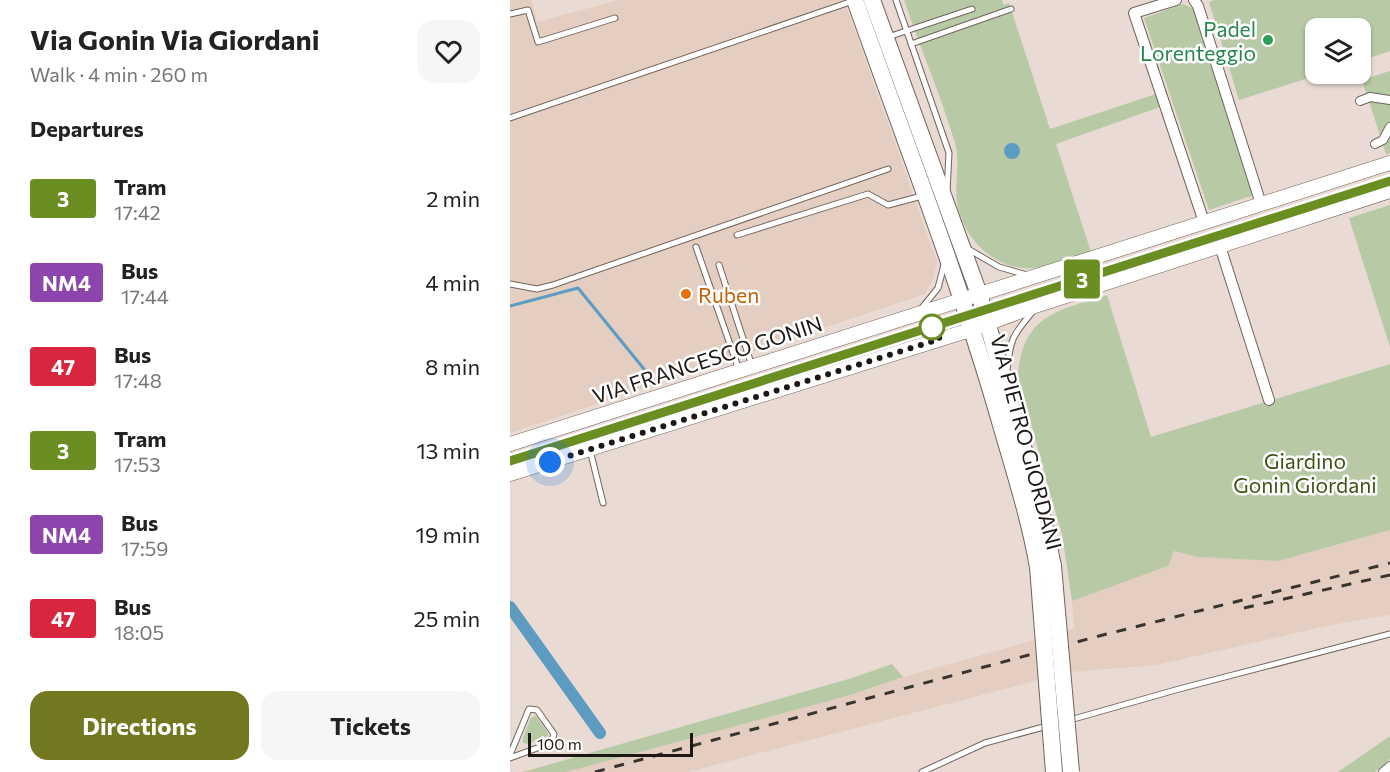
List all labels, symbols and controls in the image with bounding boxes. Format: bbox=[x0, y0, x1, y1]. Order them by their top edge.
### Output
place label: Padel Lorenteggio bbox=[1140, 16, 1256, 65]
map controls bbox=[1305, 18, 1371, 84]
button: layers bbox=[1305, 18, 1371, 84]
button: heart bbox=[417, 20, 480, 83]
text: Via Gonin Via Giordani bbox=[30, 22, 319, 56]
marker: Padel Lorenteggio bbox=[1261, 33, 1275, 47]
text: Walk · 4 min · 260 m bbox=[30, 62, 208, 86]
text: Departures bbox=[30, 115, 144, 142]
text: Tram bbox=[114, 173, 166, 200]
text: 2 min bbox=[426, 185, 480, 212]
text: 3 bbox=[57, 186, 69, 211]
text: 17:42 bbox=[114, 200, 161, 224]
text: Bus bbox=[121, 257, 158, 284]
line badge: 3 bbox=[1062, 260, 1102, 298]
text: 3 bbox=[1076, 267, 1088, 292]
text: 4 min bbox=[425, 269, 480, 296]
text: NM4 bbox=[42, 270, 91, 295]
place label: Ruben bbox=[698, 282, 759, 307]
text: 17:44 bbox=[121, 284, 169, 308]
marker: Ruben bbox=[679, 287, 693, 301]
street label: VIA FRANCESCO GONIN bbox=[589, 310, 825, 408]
unlabelled marker bbox=[919, 314, 945, 340]
street label: VIA PIETRO GIORDANI bbox=[986, 331, 1068, 553]
text: Bus bbox=[114, 341, 151, 368]
text: 8 min bbox=[425, 353, 480, 380]
text: 47 bbox=[51, 354, 75, 379]
text: 17:48 bbox=[114, 368, 162, 392]
text: Tram bbox=[114, 425, 166, 452]
text: 13 min bbox=[416, 437, 480, 464]
text: 3 bbox=[57, 438, 69, 463]
your location bbox=[535, 447, 565, 477]
park label: Giardino Gonin Giordani bbox=[1233, 448, 1377, 497]
text: 17:53 bbox=[114, 452, 161, 476]
text: Bus bbox=[121, 509, 158, 536]
text: 19 min bbox=[416, 521, 480, 548]
text: NM4 bbox=[42, 522, 91, 547]
text: 17:59 bbox=[121, 536, 168, 560]
text: Bus bbox=[114, 593, 151, 620]
text: 25 min bbox=[413, 605, 480, 632]
text: 47 bbox=[51, 606, 75, 631]
text: 18:05 bbox=[114, 620, 164, 644]
button: Directions bbox=[30, 691, 249, 760]
button: Tickets bbox=[261, 691, 480, 760]
scale bar bbox=[528, 730, 693, 758]
text: 100 m bbox=[537, 734, 582, 753]

